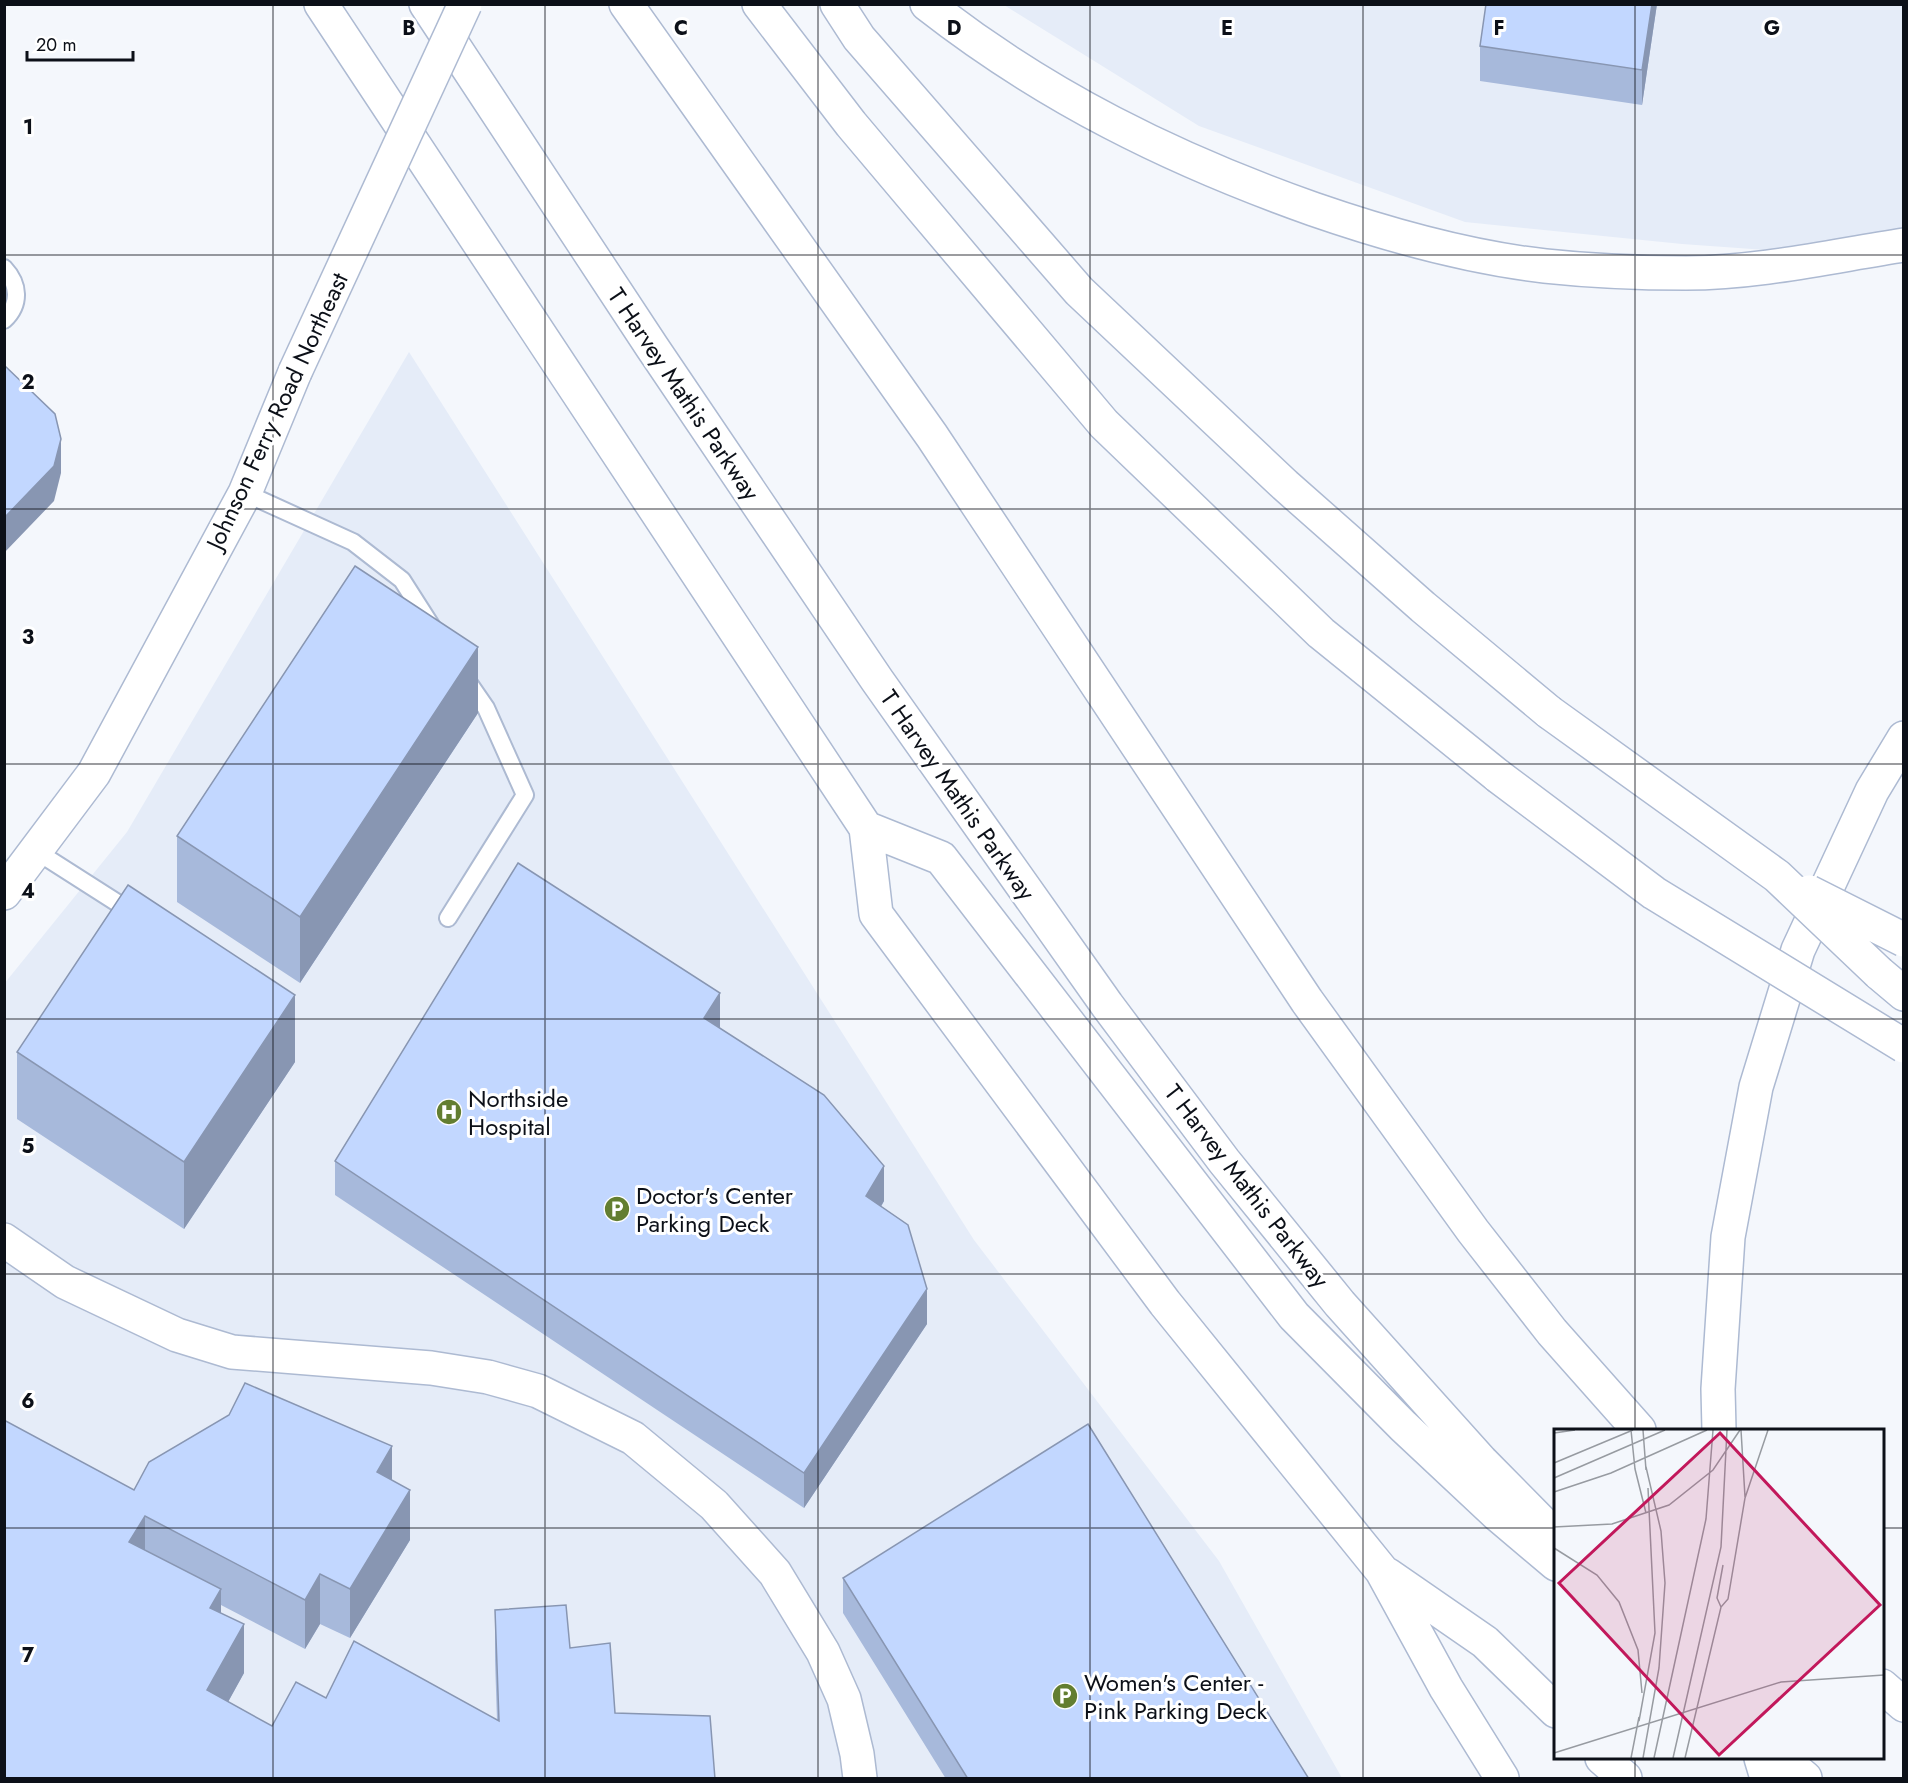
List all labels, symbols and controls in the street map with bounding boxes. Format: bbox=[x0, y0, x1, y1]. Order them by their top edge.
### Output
text: B bbox=[402, 14, 416, 43]
text: C bbox=[674, 14, 688, 43]
text: D bbox=[947, 14, 961, 43]
text: E bbox=[1221, 14, 1233, 43]
text: F bbox=[1493, 14, 1505, 43]
text: G bbox=[1764, 14, 1780, 43]
scale bar bbox=[27, 24, 134, 62]
text: 20 m bbox=[36, 32, 76, 58]
text: 1 bbox=[23, 113, 33, 142]
street label: Johnson Ferry Road Northeast bbox=[196, 267, 357, 558]
street label: T Harvey Mathis Parkway bbox=[600, 281, 769, 508]
text: 2 bbox=[21, 368, 35, 397]
text: 3 bbox=[22, 623, 34, 652]
street label: T Harvey Mathis Parkway bbox=[872, 683, 1044, 908]
text: 4 bbox=[21, 877, 35, 906]
street label: T Harvey Mathis Parkway bbox=[1156, 1077, 1338, 1296]
place label: Northside Hospital bbox=[468, 1081, 568, 1144]
hospital icon: Northside Hospital bbox=[434, 1097, 464, 1127]
text: 5 bbox=[22, 1132, 35, 1161]
place label: Doctor's Center Parking Deck bbox=[636, 1178, 794, 1241]
parking icon: Doctor's Center Parking Deck bbox=[602, 1194, 632, 1224]
text: 6 bbox=[21, 1387, 35, 1416]
inset map bbox=[1554, 1429, 1884, 1759]
text: 7 bbox=[22, 1641, 35, 1670]
place label: Women's Center - Pink Parking Deck bbox=[1084, 1665, 1267, 1728]
parking icon: Women's Center - Pink Parking Deck bbox=[1050, 1681, 1080, 1711]

